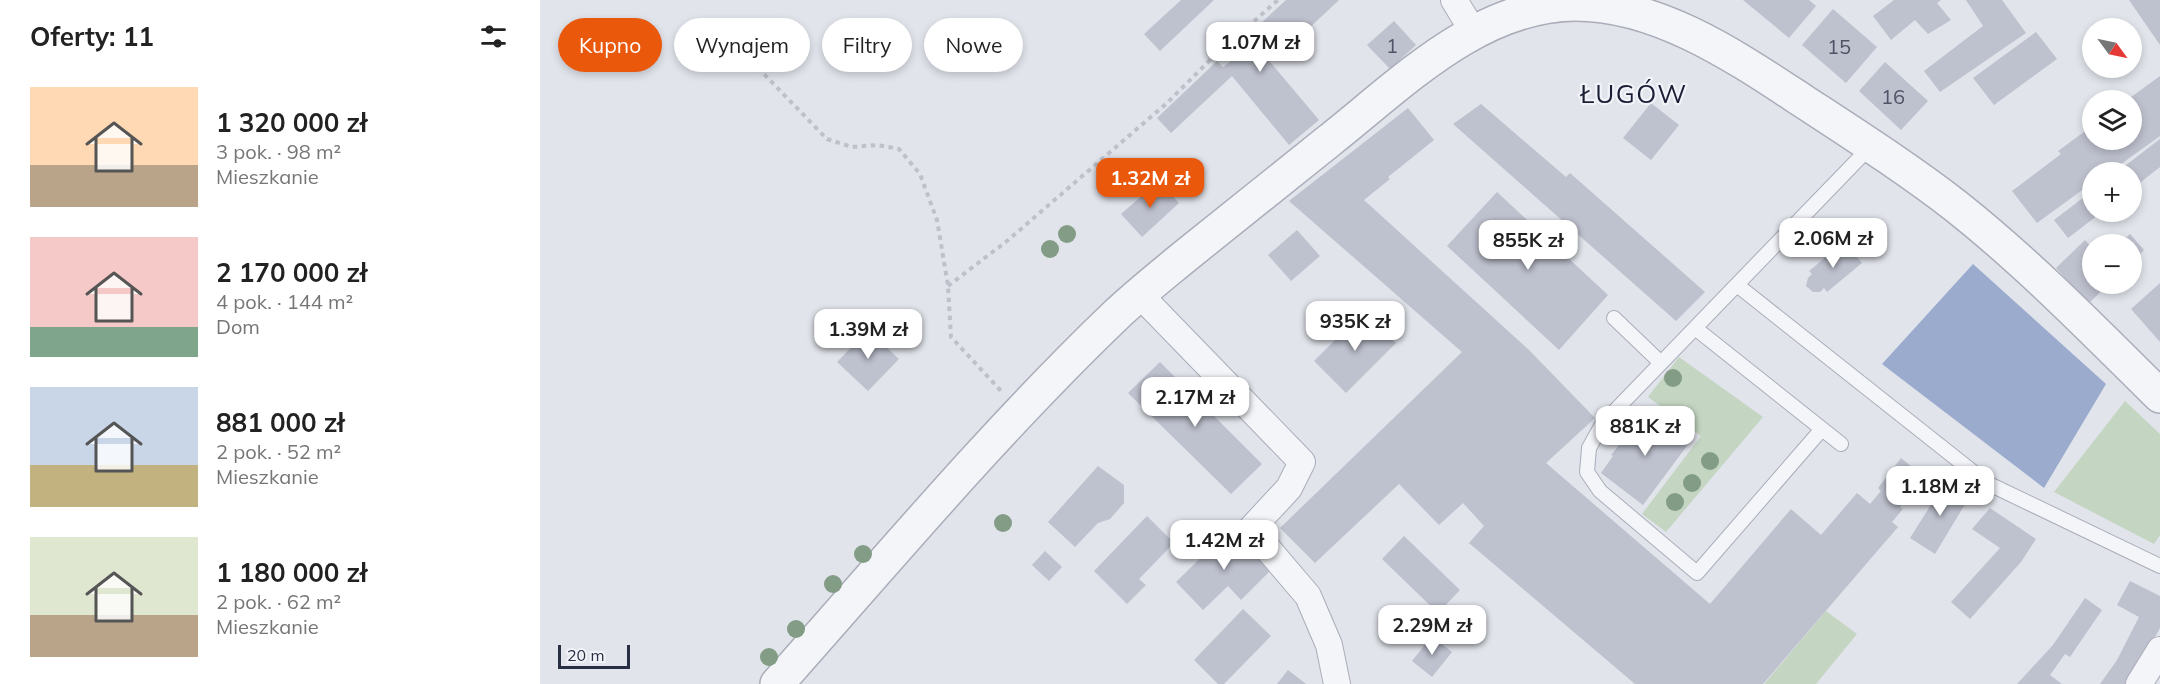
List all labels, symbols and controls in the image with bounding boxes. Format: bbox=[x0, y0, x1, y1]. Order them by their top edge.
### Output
chip: Kupno bbox=[558, 18, 662, 72]
chip: Wynajem bbox=[674, 18, 810, 72]
chip: Filtry bbox=[822, 18, 912, 72]
chip: Nowe bbox=[924, 18, 1023, 72]
north arrow bbox=[2082, 18, 2142, 78]
map controls bbox=[2082, 18, 2142, 294]
text: Oferty: 11 bbox=[30, 20, 154, 53]
icon: filters bbox=[477, 20, 510, 53]
pin: 1.07M zł bbox=[1198, 22, 1322, 73]
text: 1.07M zł bbox=[1220, 29, 1300, 54]
house number: 1 bbox=[1386, 33, 1398, 58]
house number: 15 bbox=[1827, 34, 1851, 59]
district label: ŁUGÓW bbox=[1579, 77, 1688, 110]
house number: 16 bbox=[1881, 84, 1905, 109]
button: layers bbox=[2082, 90, 2142, 150]
text: 1 320 000 zł bbox=[216, 106, 367, 139]
icon: home bbox=[78, 111, 150, 183]
text: 3 pok. · 98 m² bbox=[216, 139, 341, 164]
pin: 1.32M zł bbox=[1088, 158, 1212, 209]
button: + bbox=[2082, 162, 2142, 222]
text: Mieszkanie bbox=[216, 164, 319, 189]
text: 1.32M zł bbox=[1110, 165, 1190, 190]
pin: 2.06M zł bbox=[1771, 218, 1895, 269]
pin: 855K zł bbox=[1473, 220, 1583, 271]
text: 2.06M zł bbox=[1793, 225, 1873, 250]
text: 855K zł bbox=[1493, 227, 1563, 252]
button: − bbox=[2082, 234, 2142, 294]
text: 2 170 000 zł bbox=[216, 256, 367, 289]
icon: home bbox=[78, 261, 150, 333]
text: 4 pok. · 144 m² bbox=[216, 289, 353, 314]
pin: 935K zł bbox=[1300, 301, 1410, 352]
text: 935K zł bbox=[1320, 308, 1390, 333]
pin: 1.39M zł bbox=[806, 309, 930, 360]
text: Dom bbox=[216, 314, 260, 339]
text: 1.39M zł bbox=[828, 316, 908, 341]
pin: 2.17M zł bbox=[1133, 377, 1257, 428]
text: 2.17M zł bbox=[1155, 384, 1235, 409]
text: 881 000 zł bbox=[216, 406, 344, 439]
pin: 881K zł bbox=[1590, 406, 1700, 457]
icon: home bbox=[78, 411, 150, 483]
text: 881K zł bbox=[1610, 413, 1680, 438]
text: 2 pok. · 52 m² bbox=[216, 439, 341, 464]
text: Mieszkanie bbox=[216, 464, 319, 489]
pin: 1.18M zł bbox=[1878, 466, 2002, 517]
text: 1.18M zł bbox=[1900, 473, 1980, 498]
pin: 1.42M zł bbox=[1162, 520, 1286, 571]
text: 1.42M zł bbox=[1184, 527, 1264, 552]
text: 1 180 000 zł bbox=[216, 556, 367, 589]
icon: home bbox=[78, 561, 150, 633]
text: 2 pok. · 62 m² bbox=[216, 589, 341, 614]
pin: 2.29M zł bbox=[1370, 605, 1494, 656]
text: 2.29M zł bbox=[1392, 612, 1472, 637]
text: Mieszkanie bbox=[216, 614, 319, 639]
scale bar bbox=[558, 642, 630, 670]
text: 20 m bbox=[567, 645, 604, 665]

